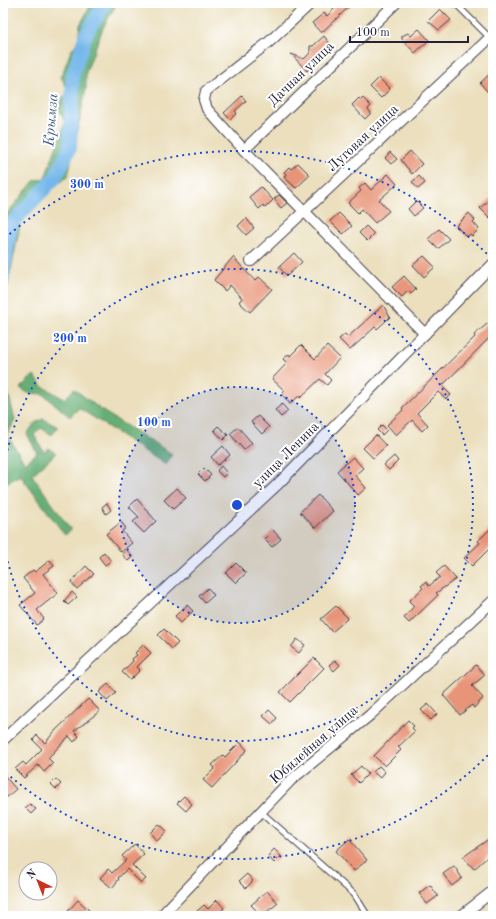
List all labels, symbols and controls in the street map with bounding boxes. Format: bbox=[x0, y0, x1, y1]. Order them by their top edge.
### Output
scale bar bbox=[350, 18, 468, 44]
text: 100 m bbox=[356, 27, 390, 39]
street label: Дачная улица bbox=[265, 39, 337, 109]
water label: Крымза bbox=[42, 93, 62, 148]
street label: Луговая улица bbox=[325, 102, 401, 174]
text: 300 m bbox=[70, 179, 104, 191]
text: 200 m bbox=[53, 333, 87, 345]
text: 100 m bbox=[137, 417, 171, 429]
street label: улица Ленина bbox=[250, 419, 322, 491]
centre of rings bbox=[230, 498, 244, 512]
street label: Юбилейная улица bbox=[267, 703, 361, 787]
north arrow bbox=[18, 861, 58, 901]
text: N bbox=[25, 867, 39, 882]

